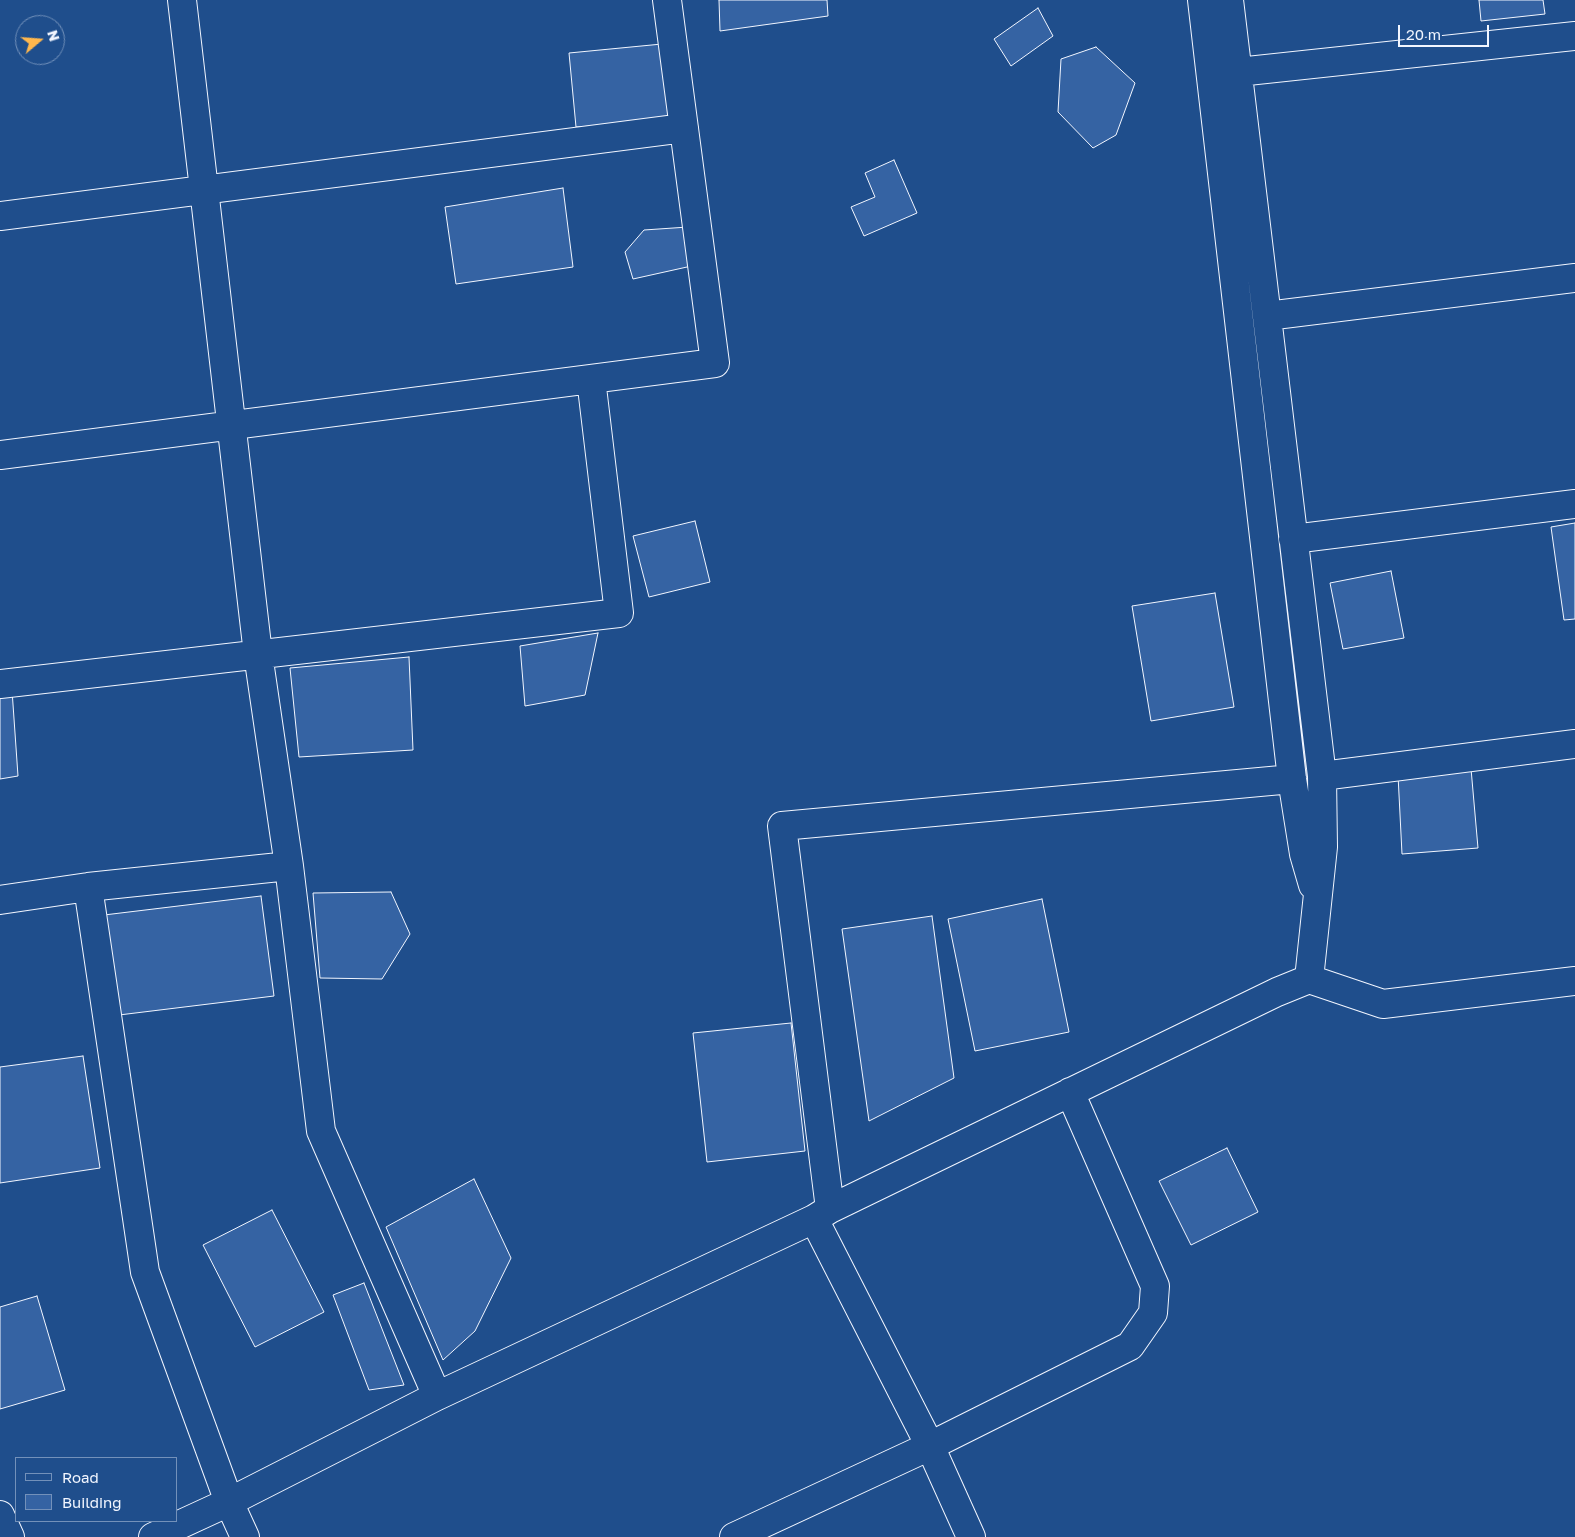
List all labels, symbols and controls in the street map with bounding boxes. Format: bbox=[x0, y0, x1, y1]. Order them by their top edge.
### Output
north arrow bbox=[15, 15, 65, 65]
scale bar bbox=[1400, 15, 1491, 47]
text: 20 m bbox=[1406, 25, 1441, 43]
text: N bbox=[44, 28, 64, 43]
legend bbox=[15, 1457, 178, 1522]
text: Road bbox=[62, 1468, 99, 1486]
text: Building bbox=[62, 1493, 122, 1511]

